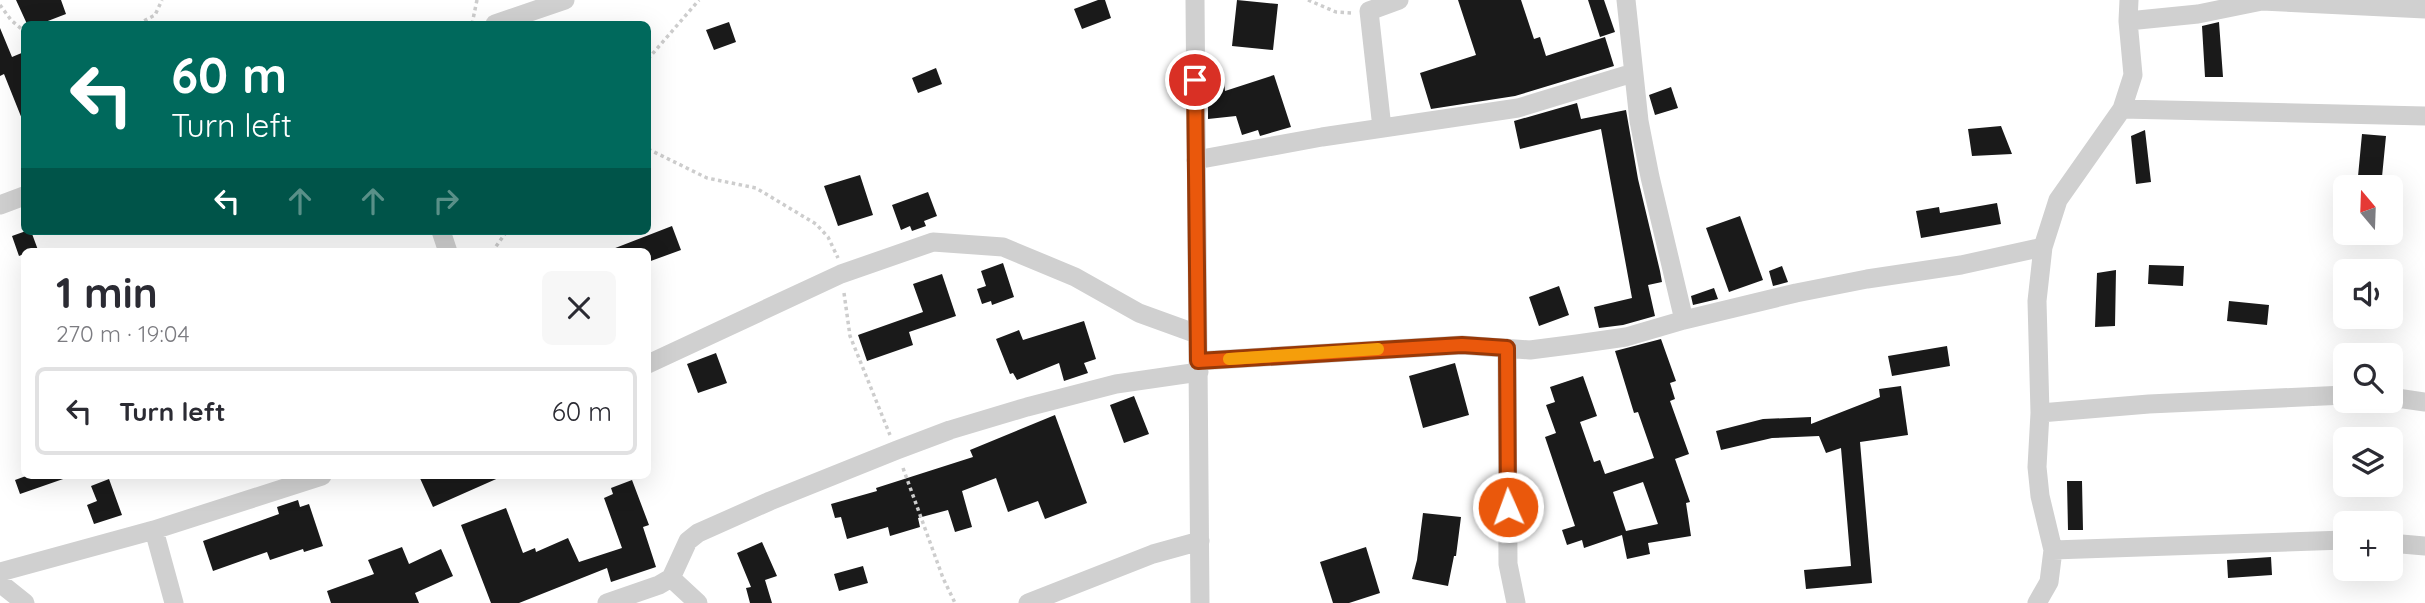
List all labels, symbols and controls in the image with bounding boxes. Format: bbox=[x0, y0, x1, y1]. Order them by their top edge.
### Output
text: 60 m bbox=[171, 44, 287, 105]
icon: left bbox=[56, 49, 147, 140]
pin bbox=[1165, 50, 1225, 110]
icon: arrive bbox=[1176, 61, 1214, 99]
text: Turn left bbox=[171, 105, 292, 145]
north arrow bbox=[2333, 175, 2403, 245]
map controls bbox=[2333, 175, 2403, 581]
icon: left bbox=[208, 182, 246, 220]
icon: ahead bbox=[281, 182, 319, 220]
icon: ahead bbox=[354, 182, 392, 220]
icon: right bbox=[427, 182, 465, 220]
button: sound bbox=[2333, 259, 2403, 329]
text: 1 min bbox=[56, 266, 158, 319]
button: close bbox=[542, 271, 616, 345]
text: 270 m · 19:04 bbox=[56, 319, 190, 348]
button: search bbox=[2333, 343, 2403, 413]
icon: left bbox=[60, 392, 98, 430]
text: Turn left bbox=[119, 395, 226, 428]
text: 60 m bbox=[552, 395, 612, 428]
button: layers bbox=[2333, 427, 2403, 497]
position arrow bbox=[1471, 470, 1545, 544]
button: + bbox=[2333, 511, 2403, 581]

